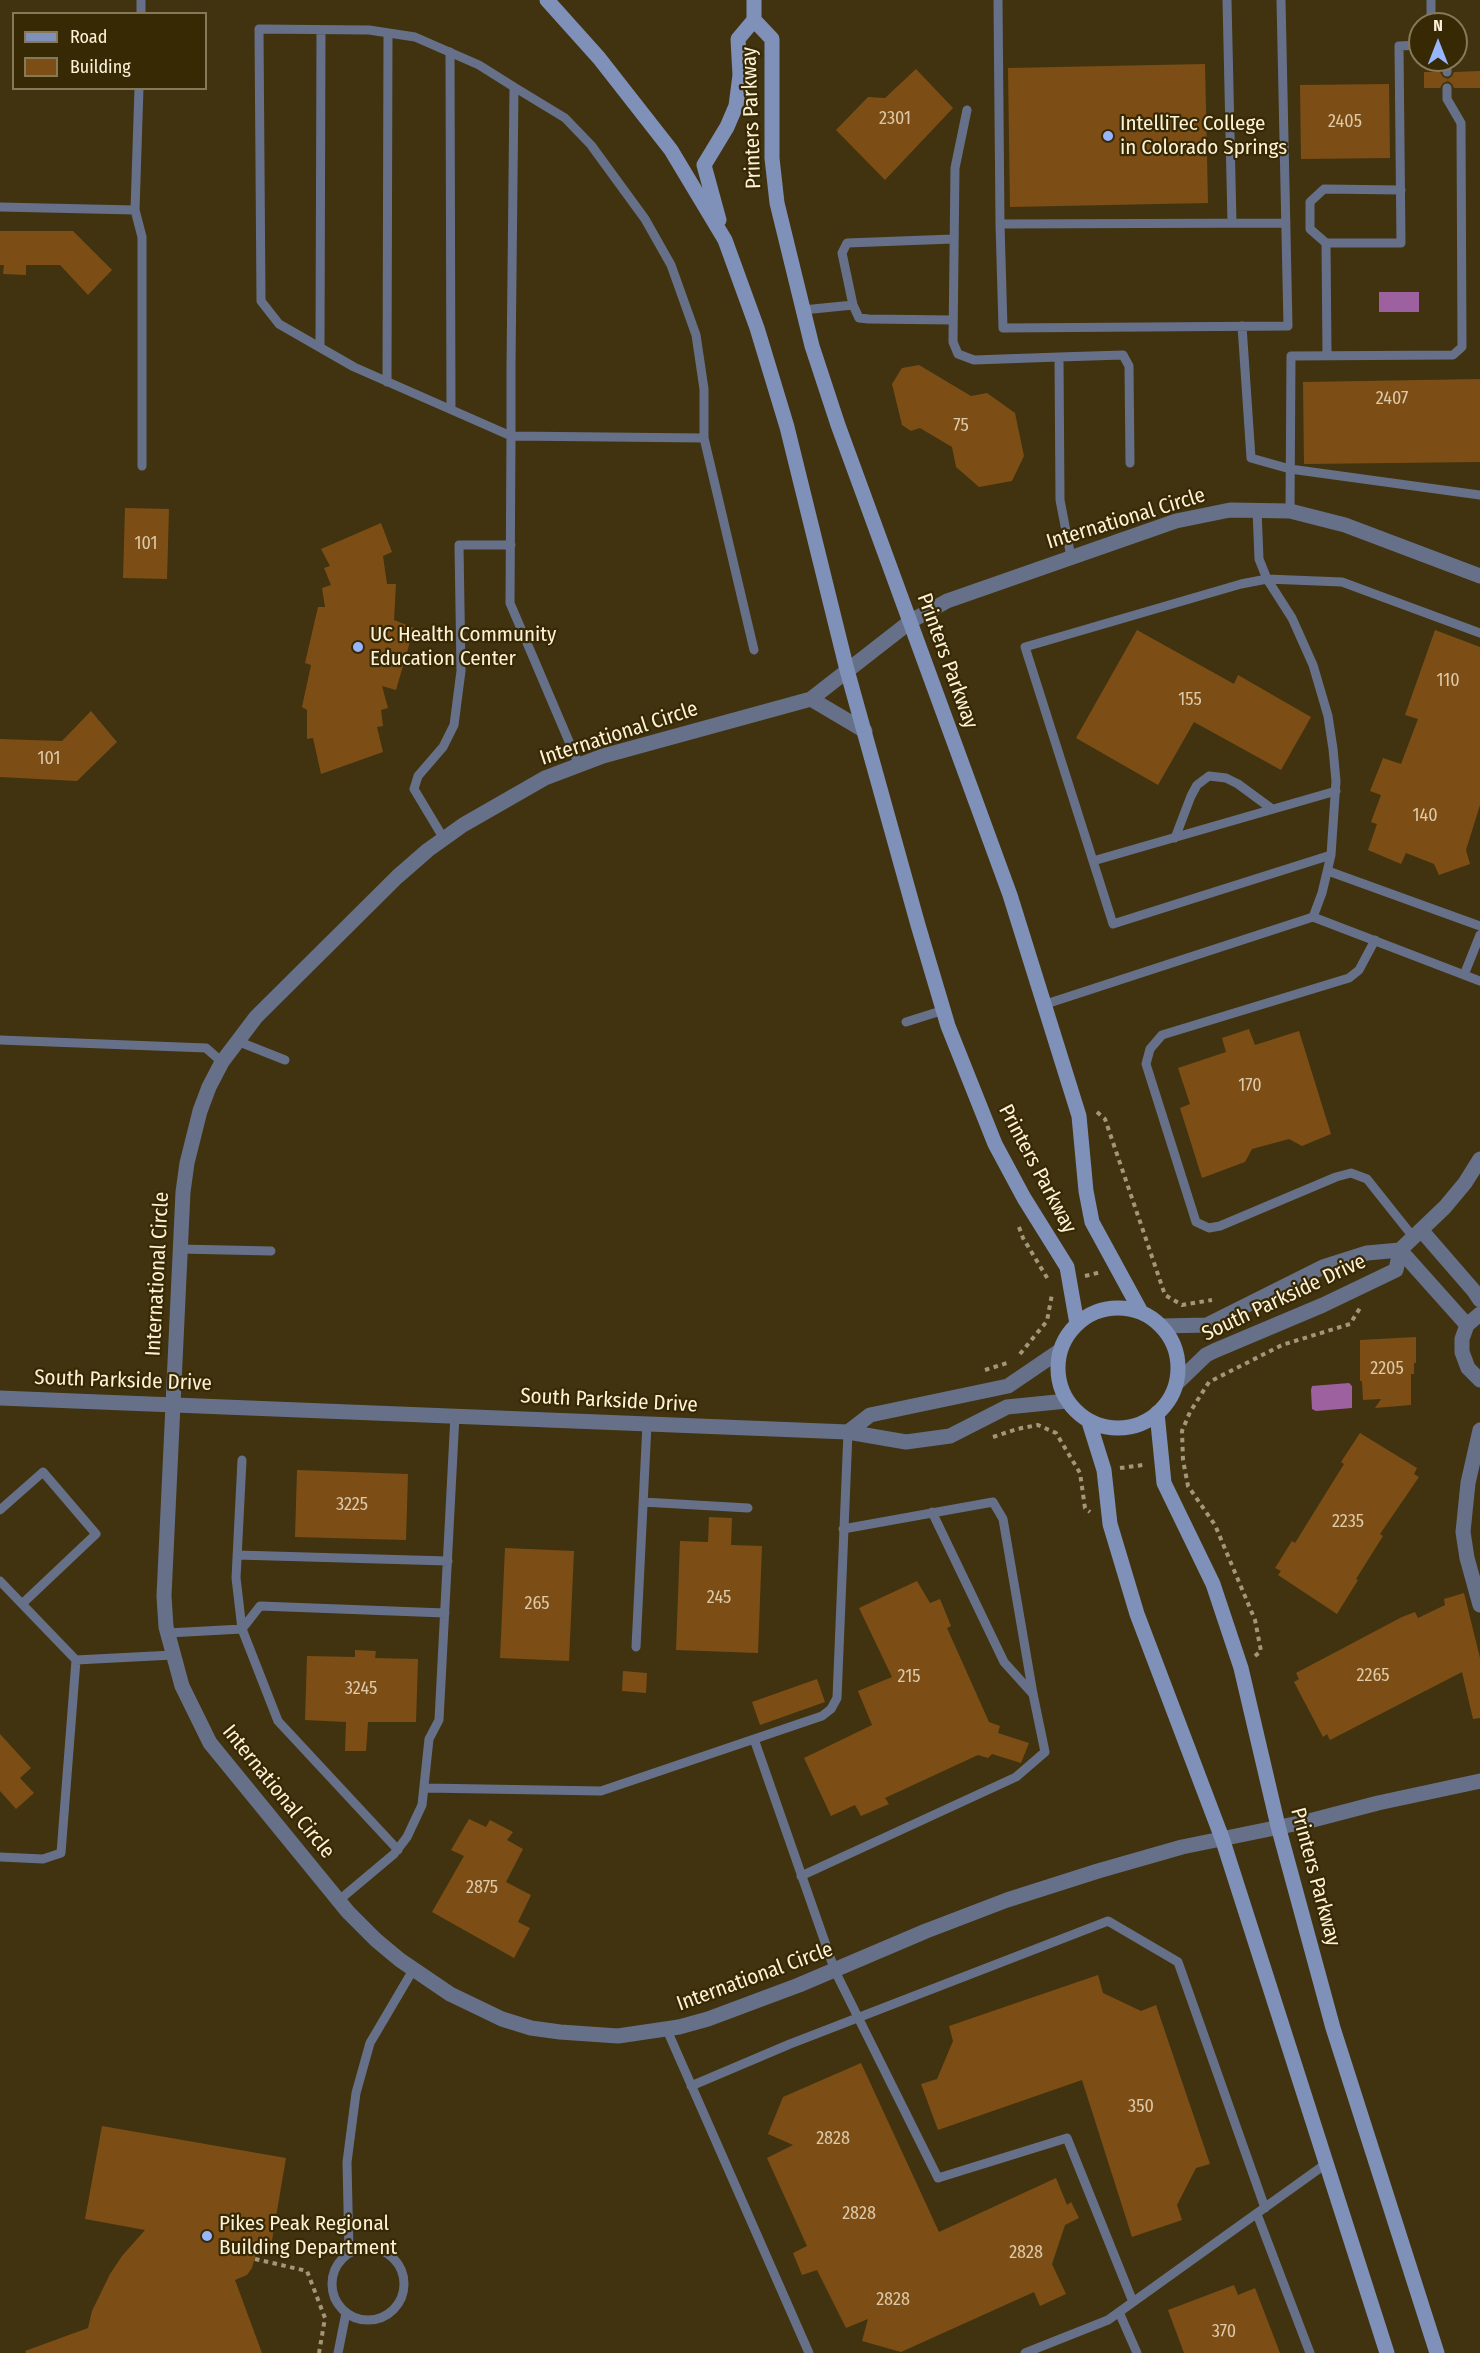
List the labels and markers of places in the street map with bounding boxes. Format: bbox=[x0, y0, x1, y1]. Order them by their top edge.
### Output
place label: IntelliTec College in Colorado Springs bbox=[1120, 111, 1287, 161]
marker: IntelliTec College in Colorado Springs bbox=[1101, 129, 1115, 143]
place label: UC Health Community Education Center bbox=[370, 622, 556, 672]
marker: UC Health Community Education Center bbox=[351, 640, 365, 654]
place label: Pikes Peak Regional Building Department bbox=[219, 2211, 397, 2261]
marker: Pikes Peak Regional Building Department bbox=[200, 2229, 214, 2243]

